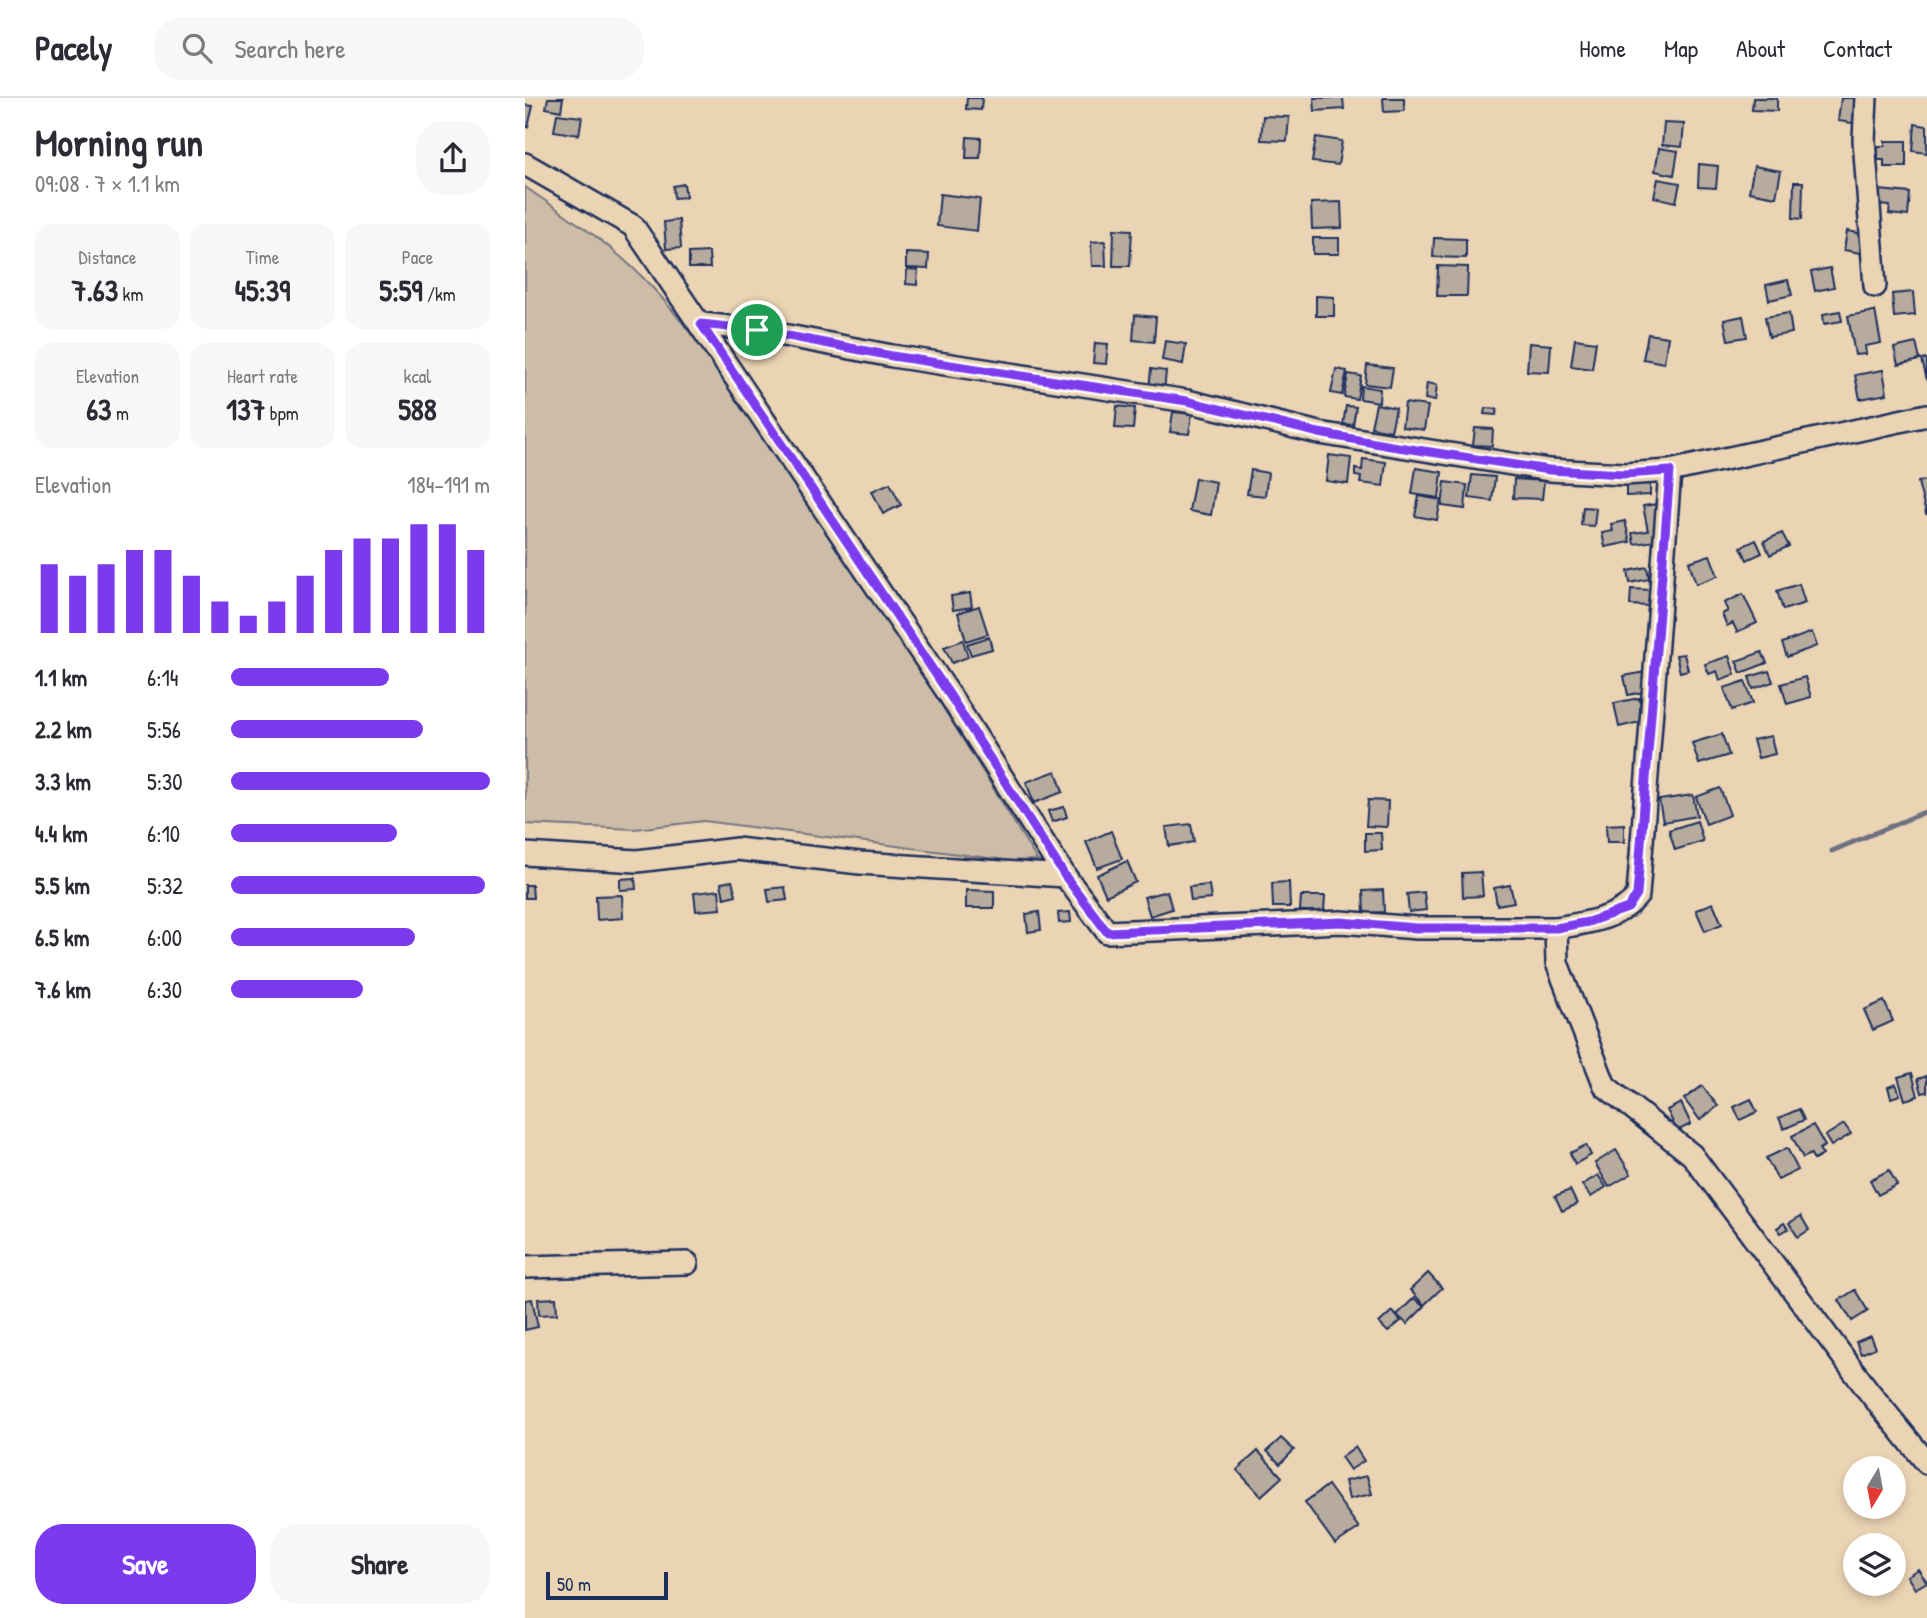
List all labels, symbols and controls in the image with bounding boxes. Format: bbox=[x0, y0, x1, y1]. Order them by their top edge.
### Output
search box bbox=[154, 17, 644, 80]
text: Pacely bbox=[35, 26, 112, 70]
icon: search bbox=[178, 29, 216, 67]
text: Search here bbox=[234, 31, 346, 66]
text: Home bbox=[1579, 32, 1626, 64]
text: Map bbox=[1664, 32, 1698, 64]
text: About bbox=[1736, 32, 1785, 64]
text: Contact bbox=[1823, 32, 1892, 64]
text: Morning run bbox=[35, 116, 203, 168]
button: share bbox=[416, 121, 490, 195]
text: 09:08 · 7 × 1.1 km bbox=[35, 168, 180, 199]
text: Distance bbox=[78, 244, 137, 270]
text: Time bbox=[246, 244, 279, 270]
text: Pace bbox=[402, 244, 433, 270]
text: 7.63 bbox=[72, 270, 118, 310]
text: 45:39 bbox=[235, 270, 290, 310]
text: 5:59 bbox=[379, 270, 423, 310]
text: km bbox=[118, 281, 143, 307]
text: /km bbox=[423, 281, 456, 307]
pin bbox=[727, 300, 787, 360]
icon: arrive bbox=[738, 311, 776, 349]
text: Elevation bbox=[76, 363, 139, 389]
text: Heart rate bbox=[227, 363, 298, 389]
text: kcal bbox=[404, 363, 431, 389]
text: 63 bbox=[86, 389, 112, 429]
text: 137 bbox=[226, 389, 265, 429]
text: 588 bbox=[398, 389, 437, 429]
text: m bbox=[112, 400, 129, 426]
text: bpm bbox=[265, 400, 299, 426]
text: Elevation bbox=[35, 469, 111, 500]
text: 184–191 m bbox=[407, 469, 490, 500]
text: 1.1 km bbox=[35, 662, 87, 693]
text: 6:14 bbox=[147, 662, 179, 693]
text: 2.2 km bbox=[35, 714, 92, 745]
text: 5:56 bbox=[147, 714, 181, 745]
text: 3.3 km bbox=[35, 766, 91, 797]
text: 5:30 bbox=[147, 766, 183, 797]
text: 4.4 km bbox=[35, 818, 88, 849]
text: 6:10 bbox=[147, 818, 180, 849]
text: 5.5 km bbox=[35, 870, 90, 901]
text: 5:32 bbox=[147, 870, 183, 901]
text: 6.5 km bbox=[35, 922, 89, 953]
text: 6:00 bbox=[147, 922, 182, 953]
text: 7.6 km bbox=[35, 974, 91, 1005]
text: 6:30 bbox=[147, 974, 182, 1005]
north arrow bbox=[1843, 1456, 1906, 1519]
map controls bbox=[1843, 1456, 1906, 1596]
button: Save bbox=[35, 1524, 256, 1604]
button: Share bbox=[270, 1524, 490, 1604]
button: layers bbox=[1843, 1533, 1906, 1596]
scale bar bbox=[546, 1569, 669, 1601]
text: 50 m bbox=[557, 1571, 591, 1597]

